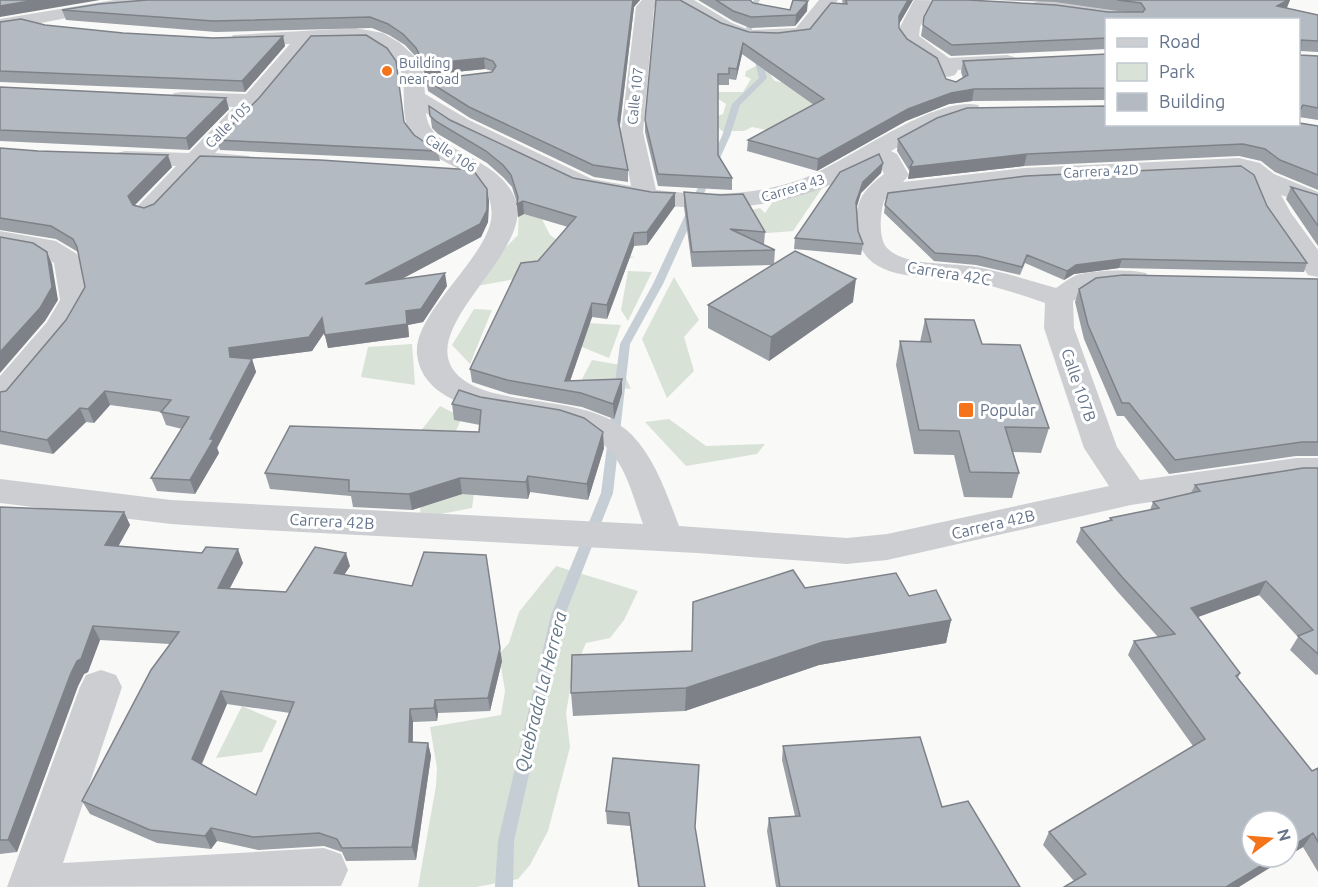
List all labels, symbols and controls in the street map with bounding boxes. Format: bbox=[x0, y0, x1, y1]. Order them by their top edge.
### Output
legend bbox=[1105, 18, 1300, 126]
text: Road bbox=[1159, 31, 1201, 51]
place label: Building near road bbox=[399, 55, 459, 87]
text: Park bbox=[1159, 61, 1195, 81]
marker: Building near road bbox=[380, 64, 394, 78]
street label: Calle 107 bbox=[624, 66, 646, 126]
text: Building bbox=[1159, 91, 1225, 111]
street label: Calle 105 bbox=[202, 99, 254, 151]
street label: Calle 106 bbox=[422, 131, 480, 175]
street label: Carrera 42D bbox=[1063, 161, 1139, 181]
street label: Carrera 43 bbox=[759, 171, 827, 205]
street label: Carrera 42C bbox=[906, 257, 992, 289]
street label: Calle 107B bbox=[1058, 346, 1100, 424]
marker: Popular bbox=[957, 401, 975, 419]
place label: Popular bbox=[980, 401, 1036, 419]
street label: Carrera 42B bbox=[949, 506, 1037, 542]
street label: Carrera 42B bbox=[289, 510, 375, 532]
water label: Quebrada La Herrera bbox=[510, 609, 571, 775]
north arrow bbox=[1240, 809, 1300, 869]
text: N bbox=[1274, 827, 1295, 843]

